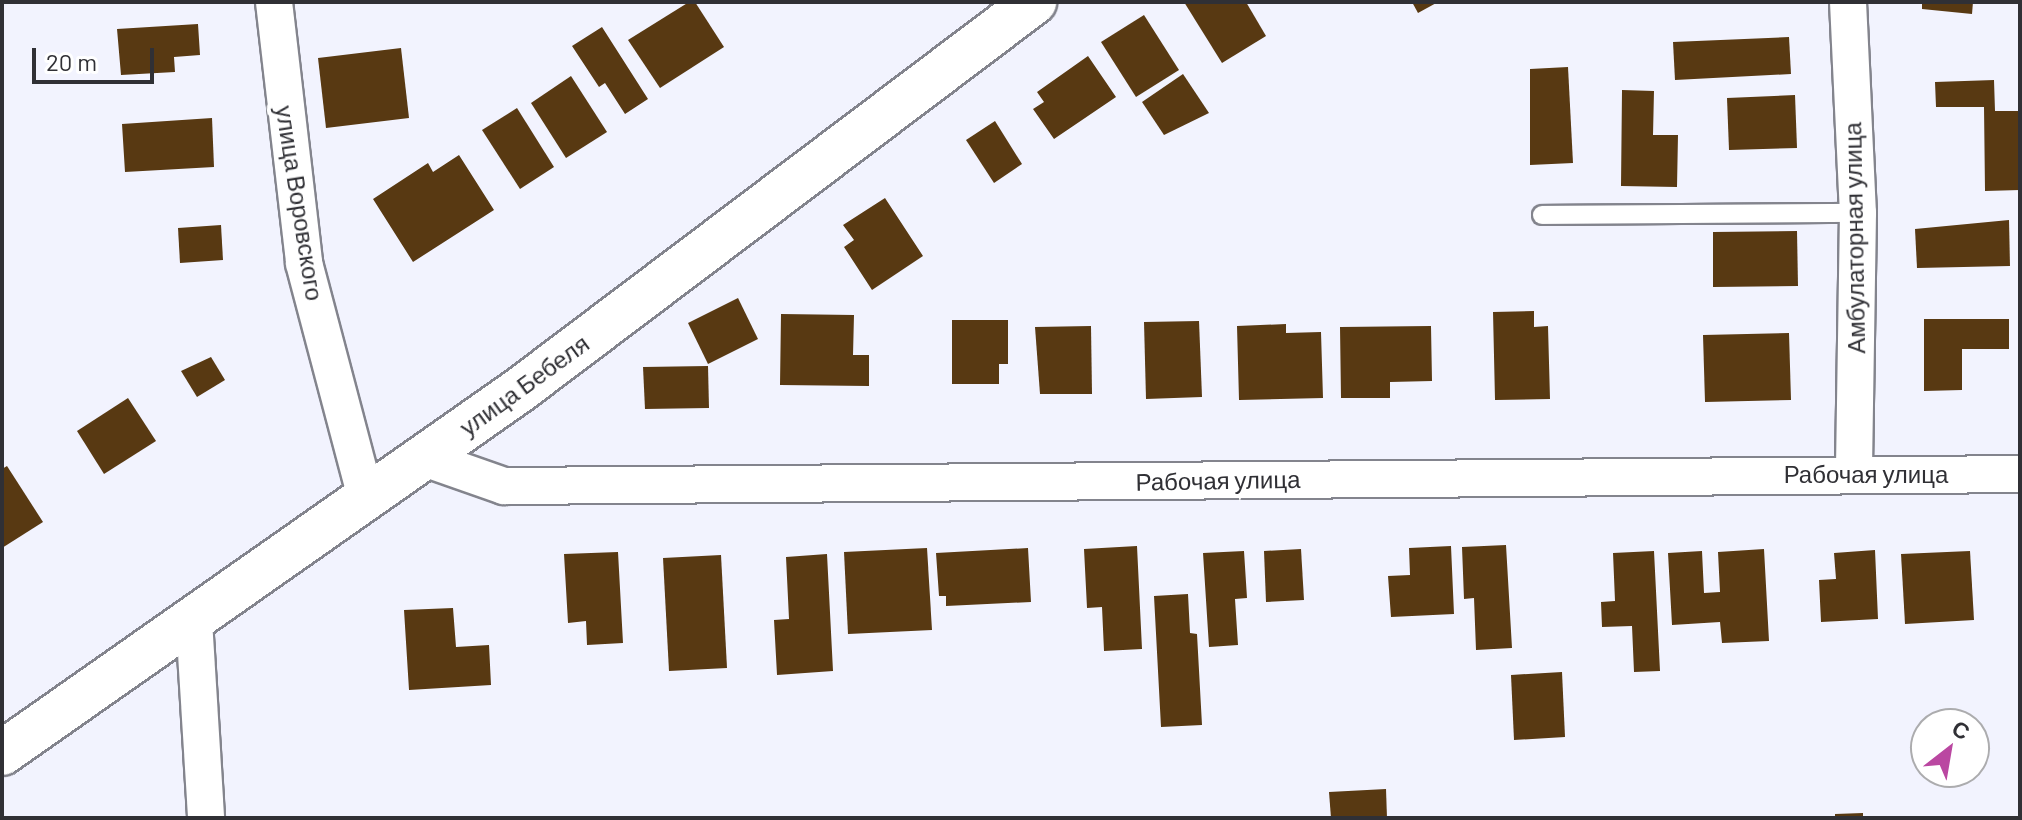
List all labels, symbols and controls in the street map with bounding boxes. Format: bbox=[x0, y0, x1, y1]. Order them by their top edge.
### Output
scale bar bbox=[36, 32, 158, 82]
text: 20 m bbox=[46, 47, 97, 76]
street label: улица Воровского bbox=[270, 103, 330, 303]
street label: Амбулаторная улица bbox=[1838, 122, 1870, 354]
street label: улица Бебеля bbox=[454, 328, 594, 442]
street label: Рабочая улица bbox=[1784, 460, 1948, 488]
street label: Рабочая улица bbox=[1135, 464, 1301, 496]
north arrow bbox=[1910, 708, 1990, 788]
text: С bbox=[1948, 714, 1975, 744]

